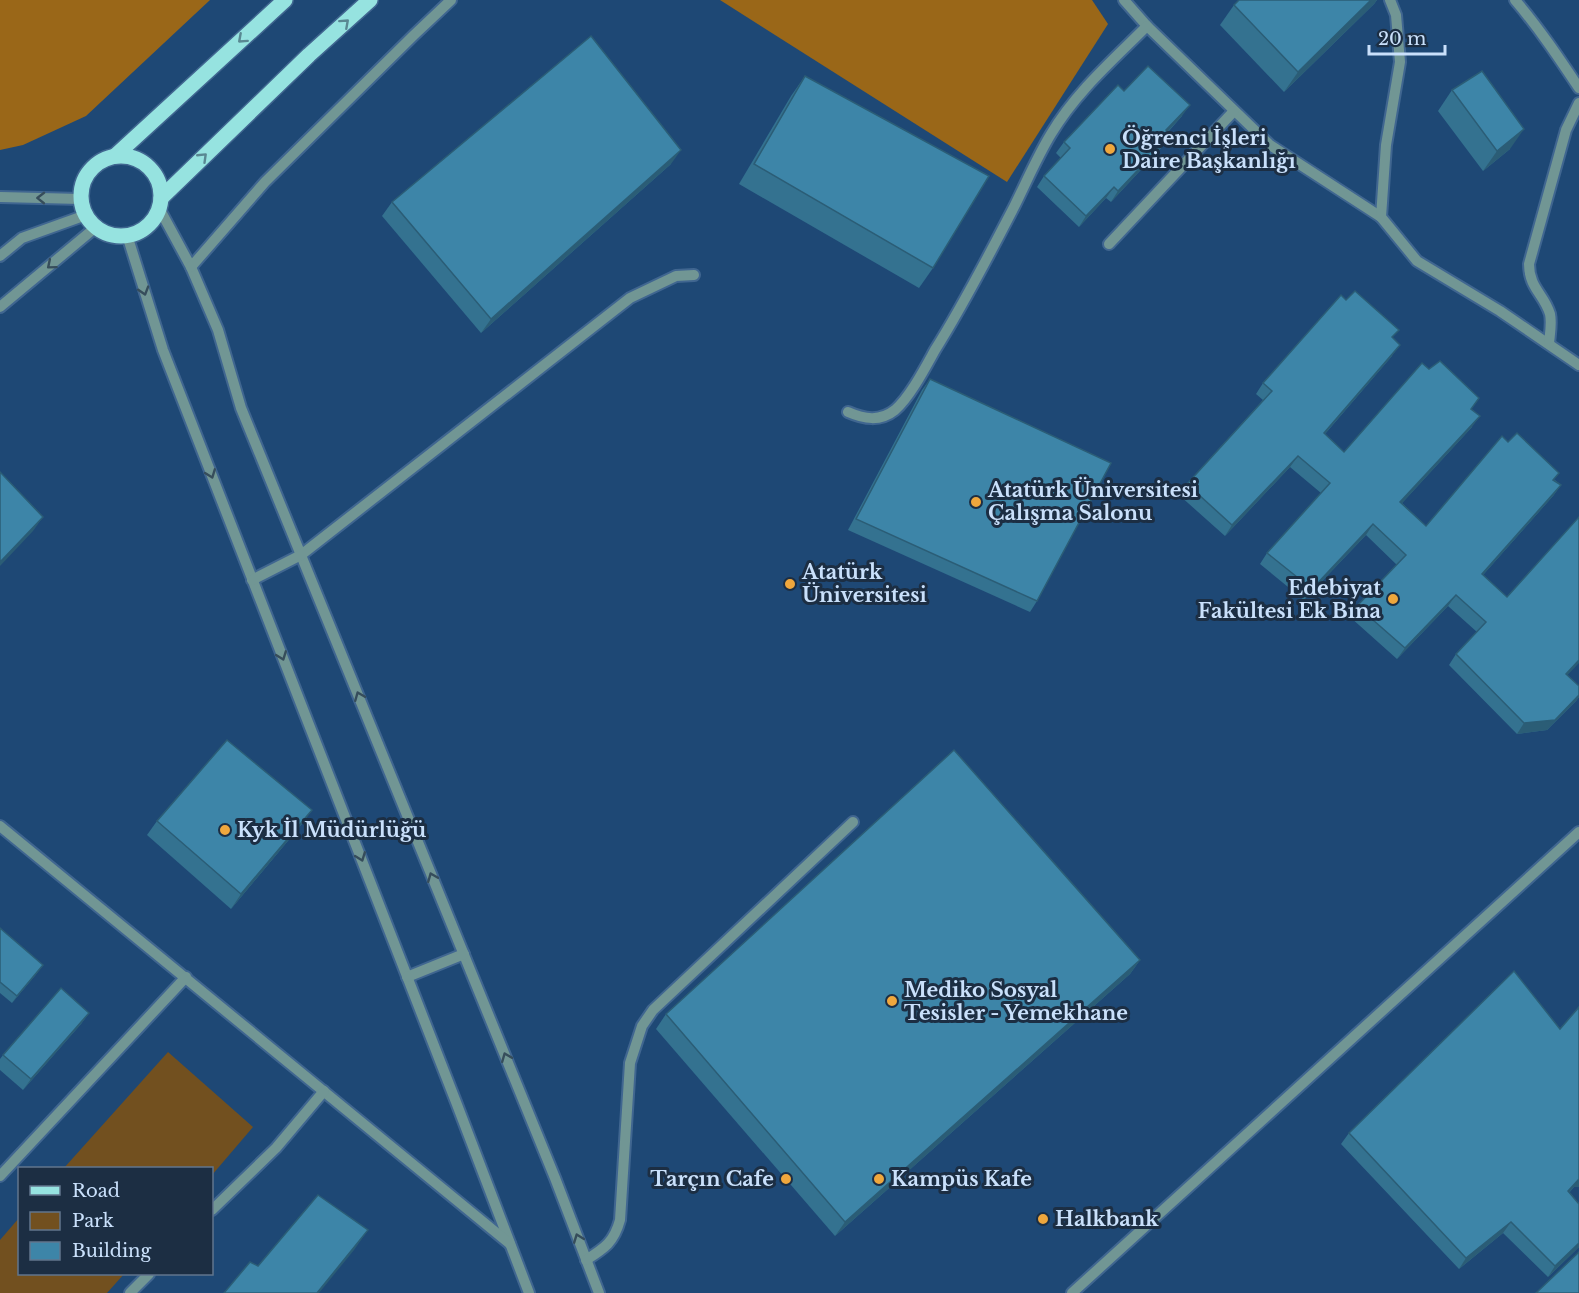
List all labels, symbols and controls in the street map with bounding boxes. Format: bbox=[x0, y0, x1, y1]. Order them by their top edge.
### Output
scale bar bbox=[1369, 18, 1446, 56]
one-way arrow bbox=[338, 19, 348, 30]
text: 20 m bbox=[1378, 28, 1426, 50]
one-way arrow bbox=[238, 32, 248, 43]
place label: Öğrenci İşleri Daire Başkanlığı bbox=[1122, 125, 1296, 173]
marker: Öğrenci İşleri Daire Başkanlığı bbox=[1103, 142, 1117, 156]
one-way arrow bbox=[195, 153, 206, 164]
one-way arrow bbox=[36, 191, 45, 204]
one-way arrow bbox=[47, 257, 58, 268]
one-way arrow bbox=[137, 285, 149, 296]
one-way arrow bbox=[204, 468, 216, 479]
place label: Atatürk Üniversitesi Çalışma Salonu bbox=[987, 477, 1198, 525]
marker: Atatürk Üniversitesi Çalışma Salonu bbox=[969, 495, 983, 509]
place label: Atatürk Üniversitesi bbox=[801, 560, 927, 607]
place label: Edebiyat Fakültesi Ek Bina bbox=[1198, 576, 1382, 623]
marker: Atatürk Üniversitesi bbox=[783, 577, 797, 591]
marker: Edebiyat Fakültesi Ek Bina bbox=[1386, 592, 1400, 606]
one-way arrow bbox=[275, 649, 287, 660]
one-way arrow bbox=[354, 691, 366, 702]
place label: Kyk İl Müdürlüğü bbox=[237, 817, 426, 842]
marker: Kyk İl Müdürlüğü bbox=[218, 823, 232, 837]
one-way arrow bbox=[353, 851, 366, 862]
one-way arrow bbox=[427, 872, 439, 883]
place label: Mediko Sosyal Tesisler - Yemekhane bbox=[904, 978, 1128, 1025]
marker: Mediko Sosyal Tesisler - Yemekhane bbox=[885, 994, 899, 1008]
one-way arrow bbox=[501, 1052, 513, 1063]
legend bbox=[18, 1167, 213, 1275]
place label: Tarçın Cafe bbox=[650, 1167, 774, 1191]
place label: Kampüs Kafe bbox=[891, 1167, 1032, 1191]
marker: Tarçın Cafe bbox=[779, 1172, 793, 1186]
marker: Kampüs Kafe bbox=[872, 1172, 886, 1186]
text: Road bbox=[72, 1180, 120, 1202]
place label: Halkbank bbox=[1055, 1207, 1159, 1231]
text: Park bbox=[72, 1210, 114, 1232]
marker: Halkbank bbox=[1036, 1212, 1050, 1226]
one-way arrow bbox=[573, 1233, 585, 1244]
text: Building bbox=[72, 1240, 151, 1262]

